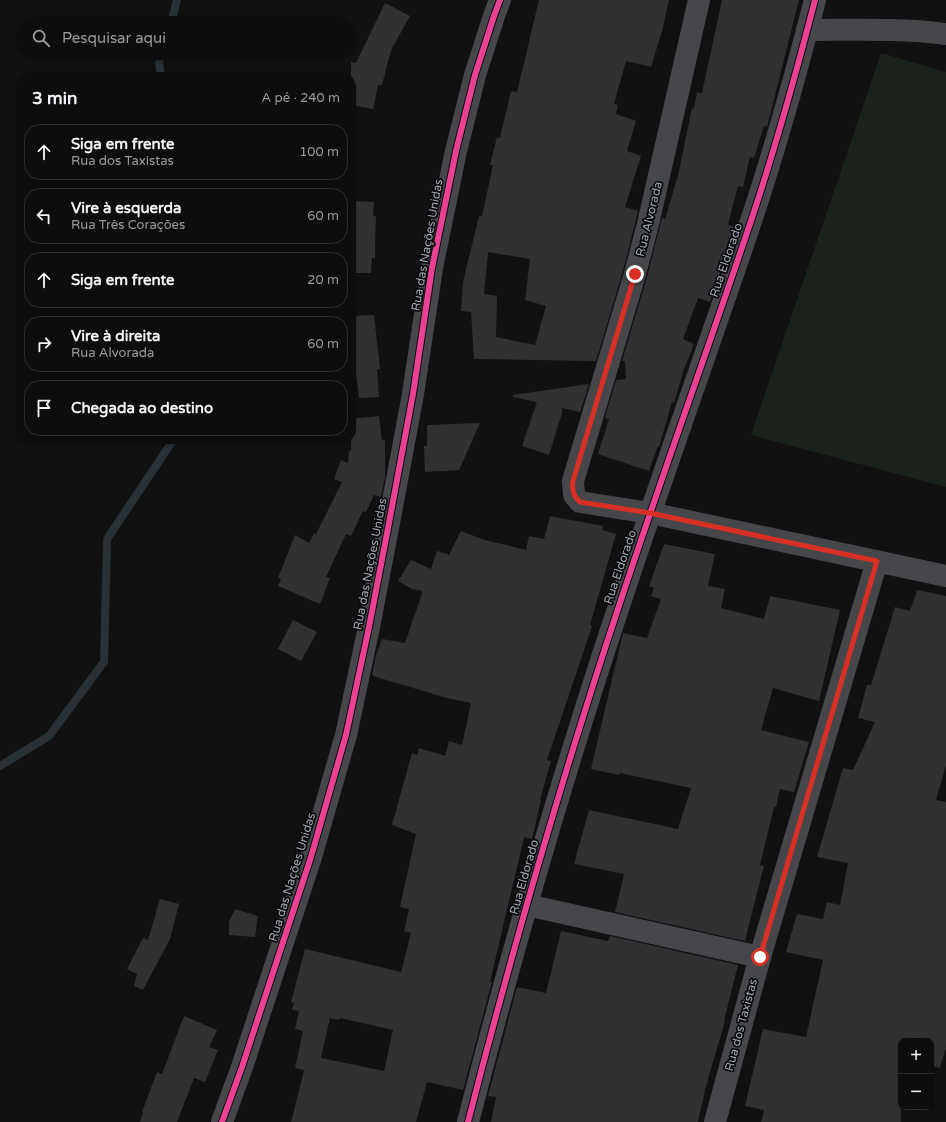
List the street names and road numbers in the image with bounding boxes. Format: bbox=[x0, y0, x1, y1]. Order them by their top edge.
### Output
street label: Rua das Nações Unidas bbox=[408, 178, 446, 312]
street label: Rua Alvorada bbox=[633, 180, 665, 258]
street label: Rua Eldorado bbox=[707, 221, 745, 299]
street label: Rua das Nações Unidas bbox=[350, 497, 390, 631]
street label: Rua Eldorado bbox=[601, 528, 639, 606]
street label: Rua das Nações Unidas bbox=[266, 811, 318, 943]
street label: Rua Eldorado bbox=[507, 838, 541, 916]
street label: Rua dos Taxistas bbox=[722, 977, 760, 1073]

